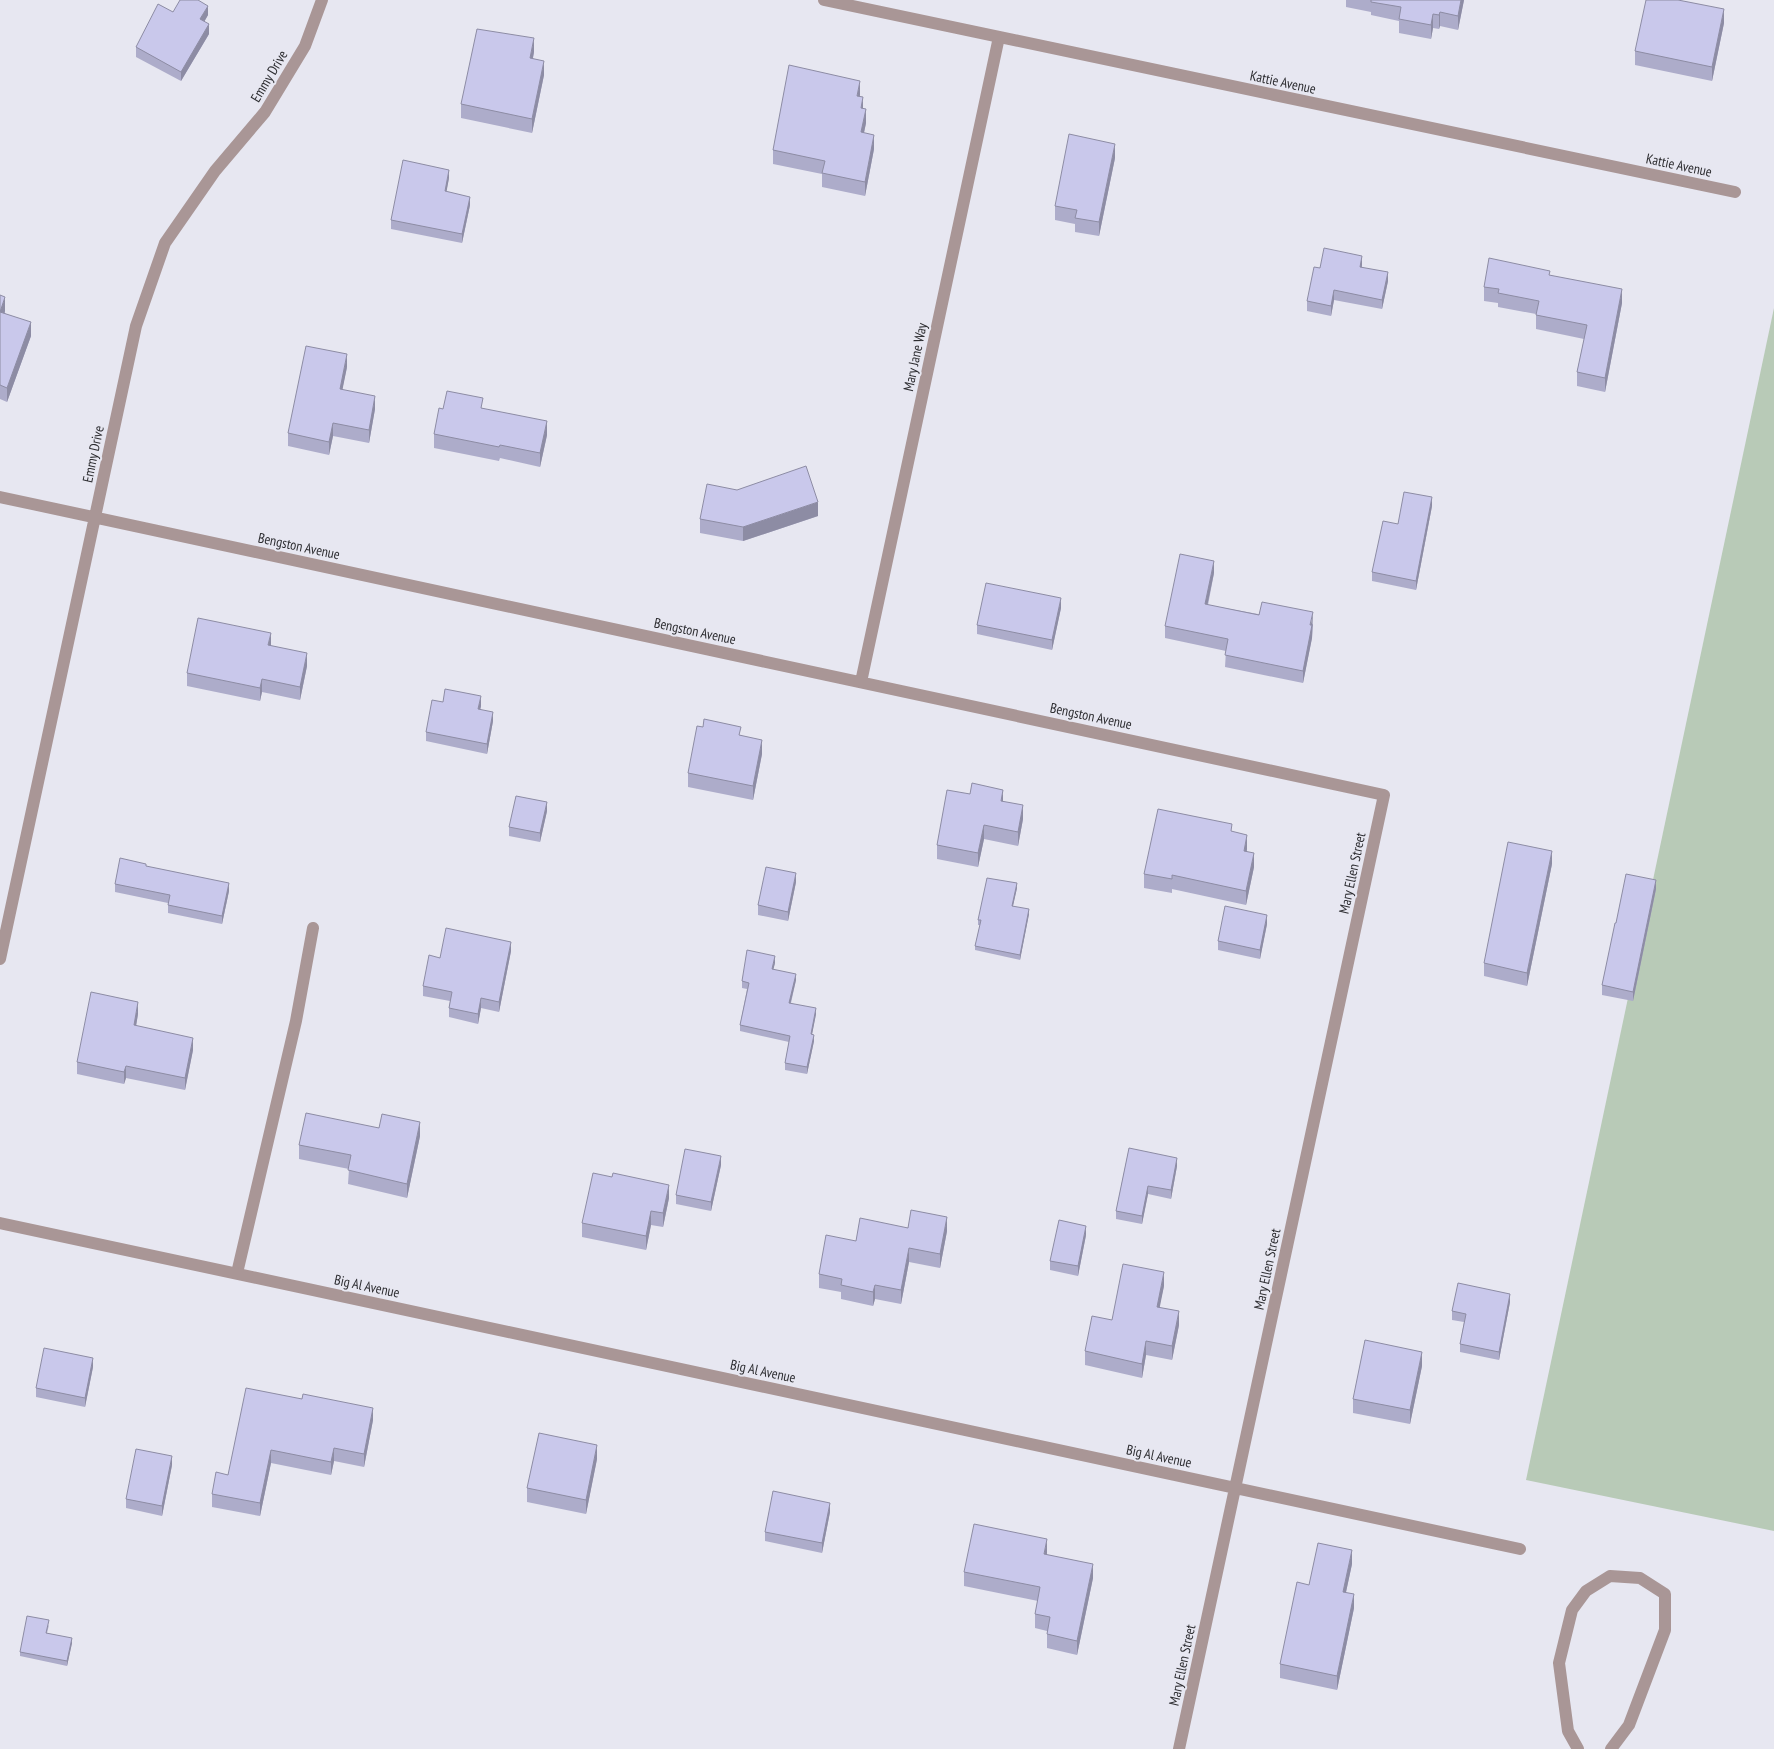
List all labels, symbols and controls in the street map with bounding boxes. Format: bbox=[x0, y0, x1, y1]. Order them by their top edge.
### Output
street label: Emmy Drive bbox=[246, 47, 292, 105]
street label: Kattie Avenue bbox=[1248, 66, 1318, 98]
street label: Kattie Avenue bbox=[1644, 149, 1714, 181]
street label: Mary Jane Way bbox=[899, 320, 931, 393]
street label: Emmy Drive bbox=[78, 424, 108, 484]
street label: Bengston Avenue bbox=[256, 529, 342, 564]
street label: Bengston Avenue bbox=[652, 614, 738, 649]
street label: Bengston Avenue bbox=[1048, 699, 1134, 734]
street label: Mary Ellen Street bbox=[1335, 831, 1369, 915]
street label: Mary Ellen Street bbox=[1250, 1227, 1284, 1311]
street label: Big Al Avenue bbox=[333, 1270, 401, 1302]
street label: Big Al Avenue bbox=[729, 1355, 797, 1387]
street label: Big Al Avenue bbox=[1125, 1440, 1193, 1472]
street label: Mary Ellen Street bbox=[1165, 1623, 1199, 1707]

